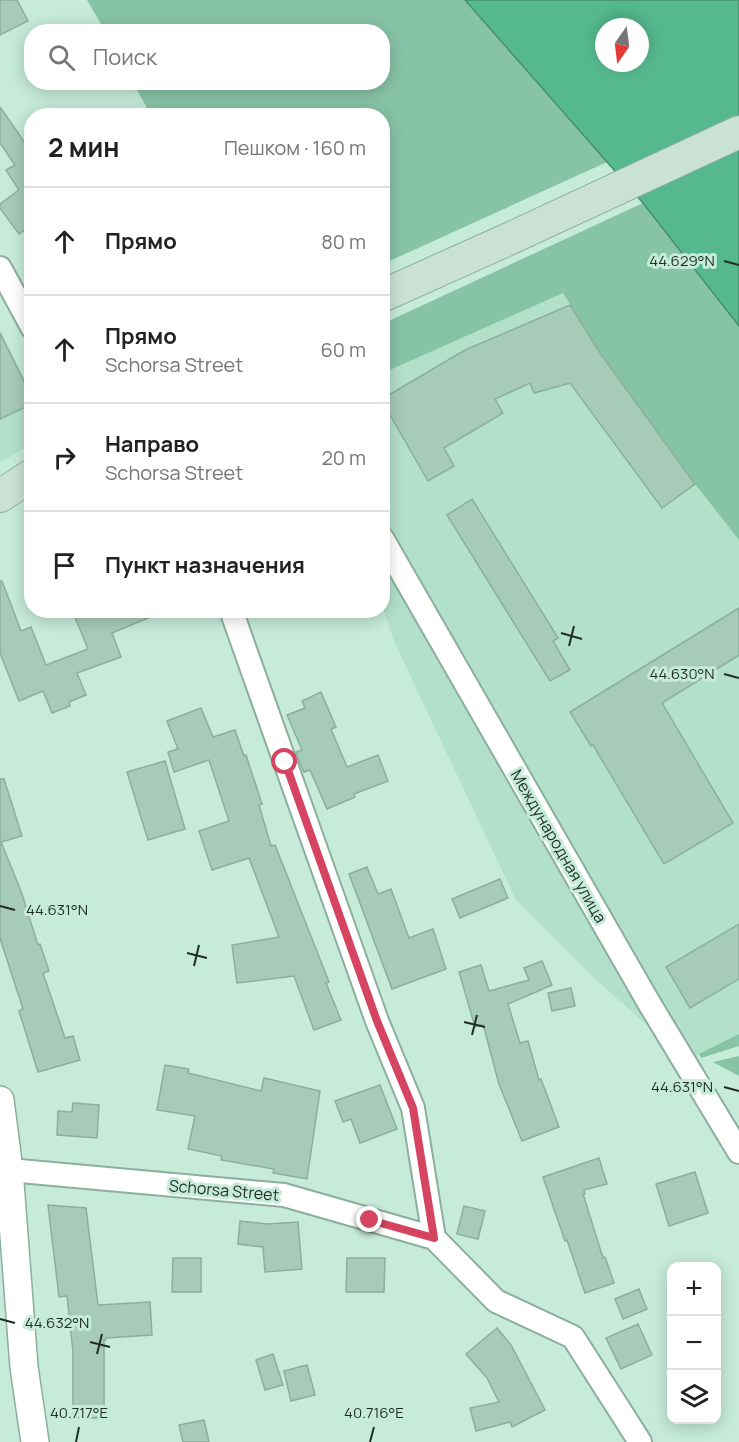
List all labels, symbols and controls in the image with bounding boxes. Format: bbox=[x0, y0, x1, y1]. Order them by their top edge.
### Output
north arrow bbox=[595, 18, 649, 72]
search box bbox=[24, 24, 390, 90]
icon: search bbox=[45, 41, 78, 74]
text: Поиск bbox=[93, 42, 157, 72]
text: 2 мин bbox=[48, 129, 120, 165]
text: Пешком · 160 m bbox=[224, 134, 366, 161]
icon: ahead bbox=[48, 225, 81, 258]
text: Прямо bbox=[105, 226, 177, 256]
text: 80 m bbox=[321, 228, 366, 255]
text: 44.629°N bbox=[649, 250, 715, 271]
text: Прямо bbox=[105, 321, 177, 351]
icon: ahead bbox=[48, 333, 81, 366]
text: 60 m bbox=[320, 336, 366, 363]
text: Schorsa Street bbox=[105, 351, 243, 378]
text: Направо bbox=[105, 429, 199, 459]
icon: right bbox=[48, 441, 81, 474]
text: 20 m bbox=[321, 444, 366, 471]
text: Schorsa Street bbox=[105, 459, 243, 486]
icon: arrive bbox=[48, 549, 81, 582]
text: Пункт назначения bbox=[105, 550, 305, 580]
text: 44.630°N bbox=[649, 663, 715, 684]
route start bbox=[271, 748, 297, 774]
street label: Международная улица bbox=[506, 765, 612, 927]
text: 44.631°N bbox=[26, 899, 88, 920]
text: 44.631°N bbox=[651, 1076, 713, 1097]
street label: Schorsa Street bbox=[168, 1174, 280, 1206]
route end bbox=[356, 1206, 382, 1232]
map controls bbox=[667, 1262, 721, 1424]
button: + bbox=[667, 1262, 721, 1316]
text: 44.632°N bbox=[25, 1312, 89, 1333]
button: − bbox=[667, 1316, 721, 1370]
button: layers bbox=[667, 1370, 721, 1424]
text: 40.717°E bbox=[50, 1402, 108, 1423]
text: 40.716°E bbox=[344, 1402, 404, 1423]

